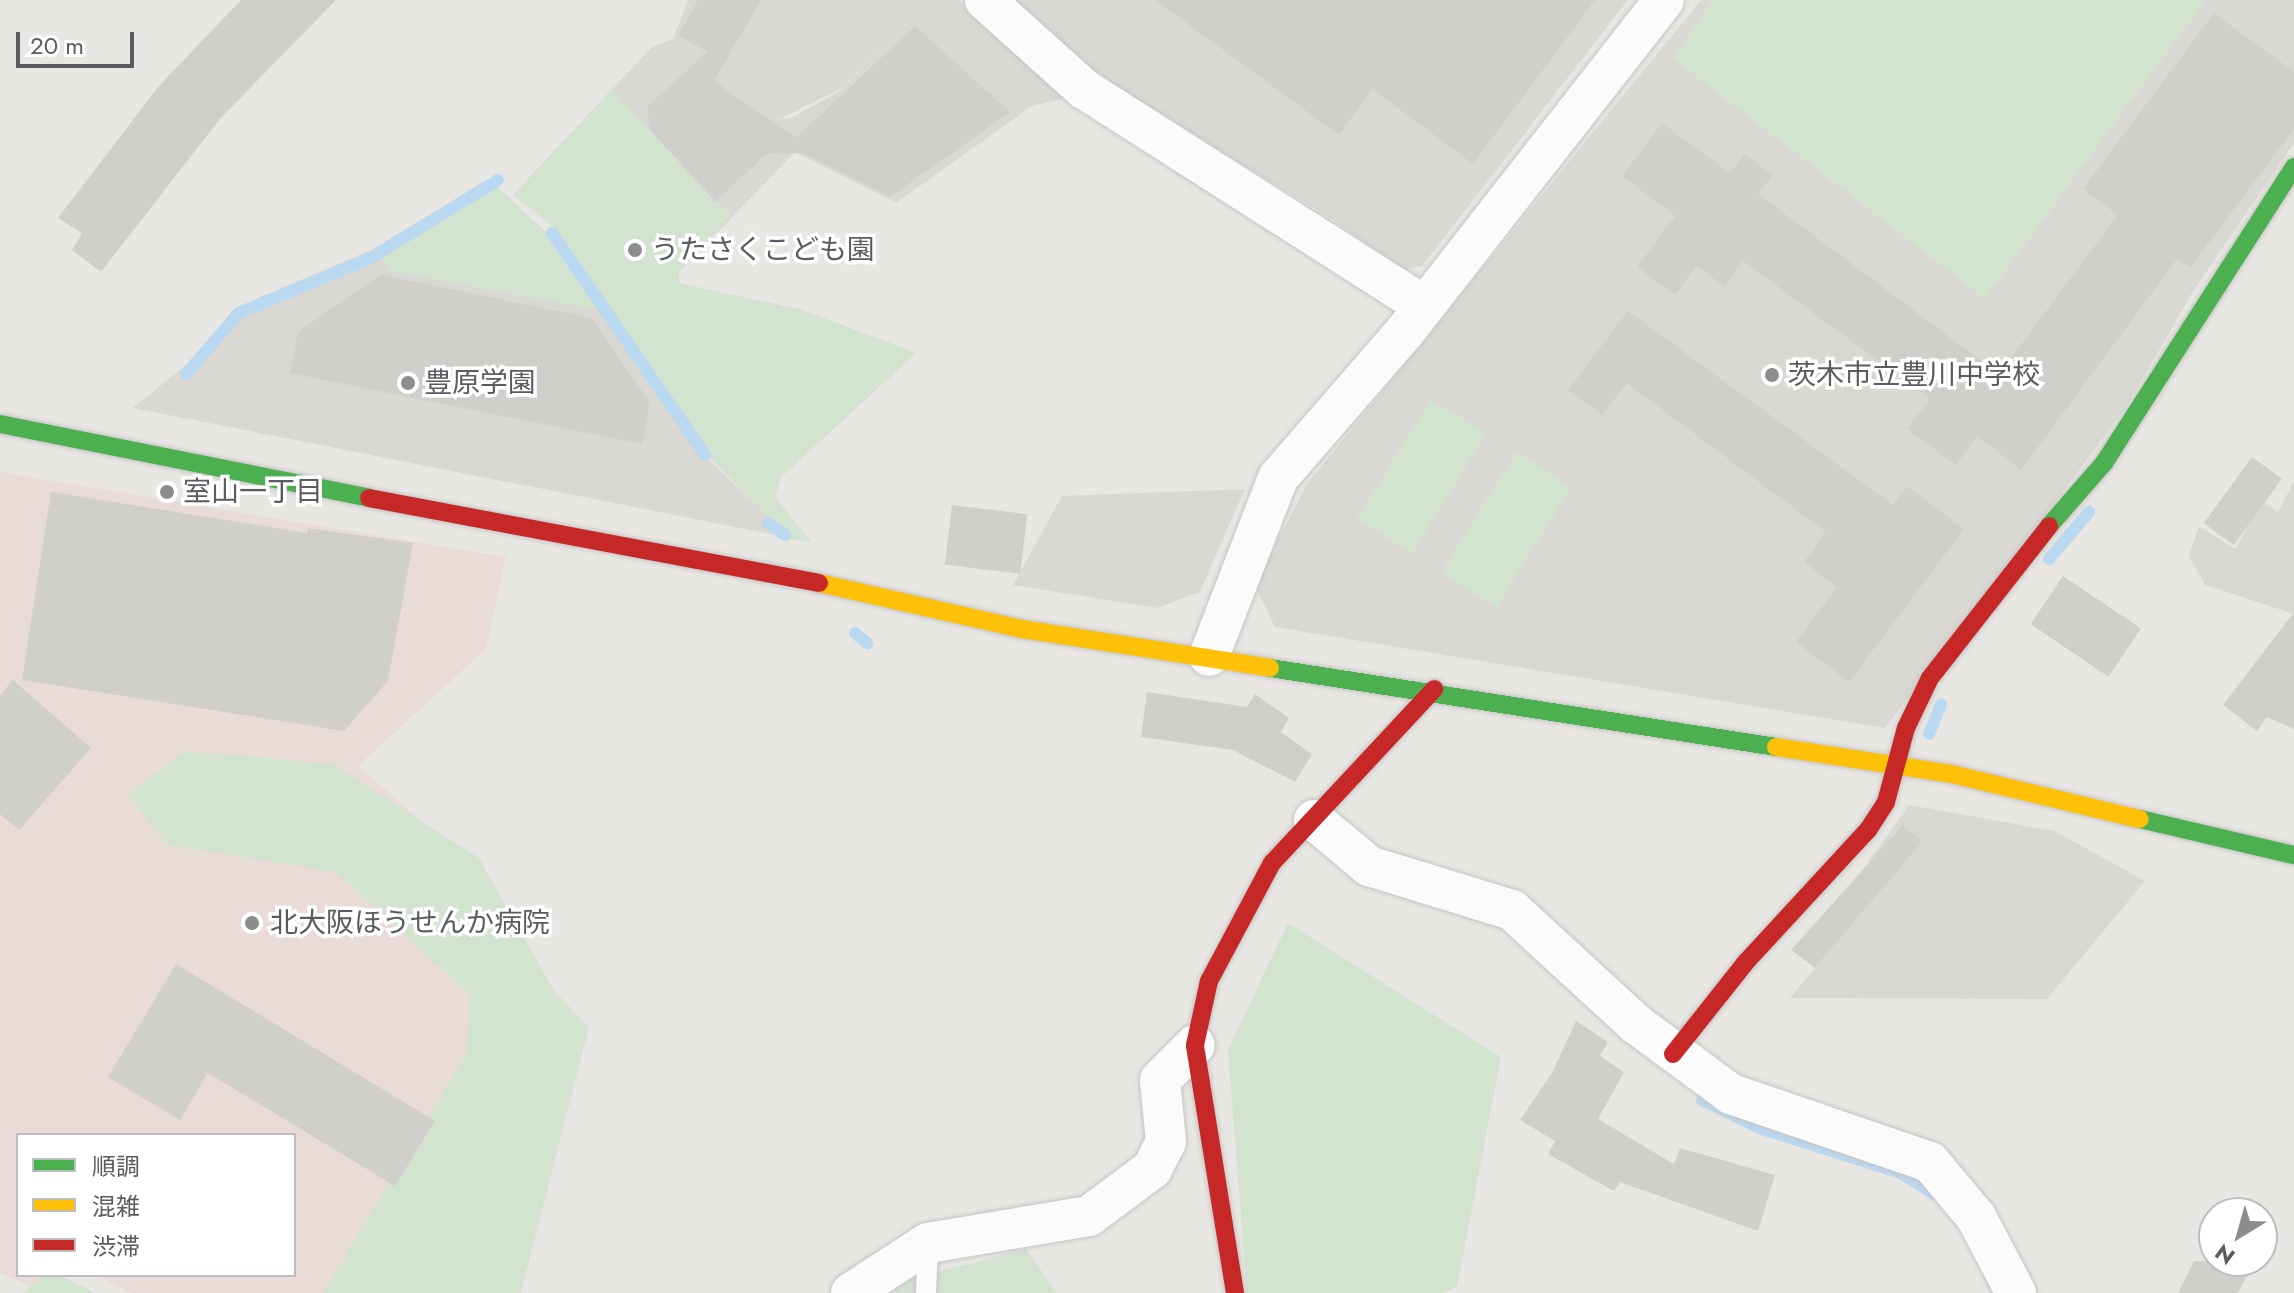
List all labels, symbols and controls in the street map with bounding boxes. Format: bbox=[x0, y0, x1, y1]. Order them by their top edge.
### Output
scale bar bbox=[20, 16, 138, 66]
text: 20 m bbox=[30, 28, 84, 63]
place label: うたさくこども園 bbox=[651, 233, 875, 267]
marker: うたさくこども園 bbox=[626, 241, 644, 259]
place label: 茨木市立豊川中学校 bbox=[1788, 358, 2040, 392]
place label: 豊原学園 bbox=[424, 366, 536, 400]
marker: 茨木市立豊川中学校 bbox=[1763, 366, 1781, 384]
marker: 豊原学園 bbox=[399, 374, 417, 392]
place label: 室山一丁目 bbox=[183, 475, 323, 509]
marker: 室山一丁目 bbox=[158, 483, 176, 501]
place label: 北大阪ほうせんか病院 bbox=[270, 906, 550, 940]
marker: 北大阪ほうせんか病院 bbox=[241, 912, 263, 934]
legend bbox=[16, 1133, 296, 1277]
text: 順調 bbox=[92, 1149, 140, 1184]
text: 混雑 bbox=[92, 1189, 140, 1224]
north arrow bbox=[2198, 1197, 2278, 1277]
text: 渋滞 bbox=[92, 1229, 140, 1264]
text: N bbox=[2208, 1237, 2241, 1273]

